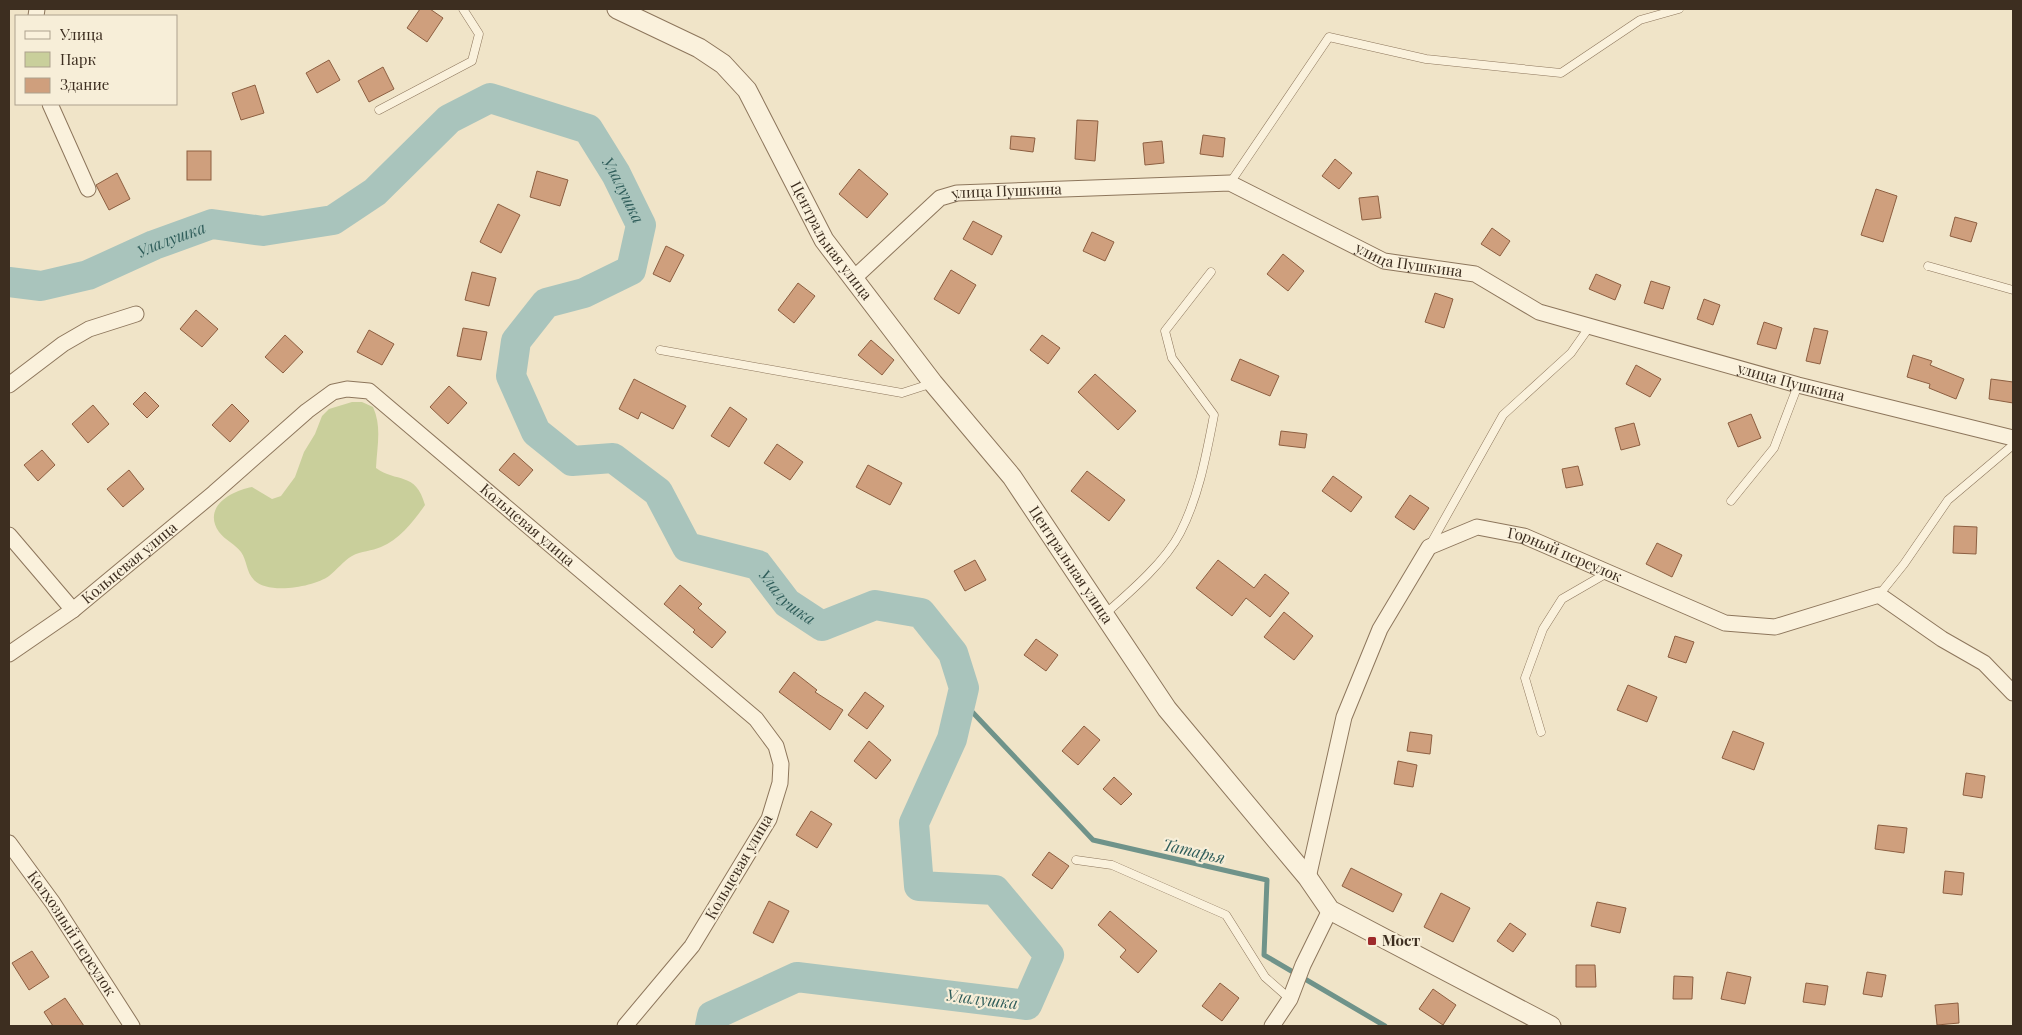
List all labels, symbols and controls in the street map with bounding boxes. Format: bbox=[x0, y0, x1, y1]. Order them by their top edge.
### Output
legend bbox=[15, 15, 178, 105]
text: Улица bbox=[59, 24, 103, 44]
text: Парк bbox=[60, 49, 96, 69]
text: Здание bbox=[60, 74, 109, 94]
water label: Улалушка bbox=[598, 153, 650, 227]
street label: Центральная улица bbox=[787, 178, 877, 304]
street label: улица Пушкина bbox=[948, 178, 1063, 203]
water label: Улалушка bbox=[133, 216, 208, 262]
street label: улица Пушкина bbox=[1351, 237, 1464, 281]
street label: улица Пушкина bbox=[1734, 357, 1847, 405]
street label: Кольцевая улица bbox=[476, 479, 580, 571]
street label: Центральная улица bbox=[1025, 502, 1118, 628]
street label: Кольцевая улица bbox=[77, 517, 181, 608]
street label: Горный переулок bbox=[1506, 522, 1626, 586]
water label: Улалушка bbox=[755, 565, 820, 629]
street label: Кольцевая улица bbox=[700, 810, 777, 923]
water label: Татарья bbox=[1161, 833, 1227, 868]
street label: Колхозный переулок bbox=[24, 866, 121, 1000]
place label: Мост bbox=[1382, 930, 1421, 950]
marker: Мост bbox=[1366, 935, 1378, 947]
water label: Улалушка bbox=[945, 984, 1019, 1013]

